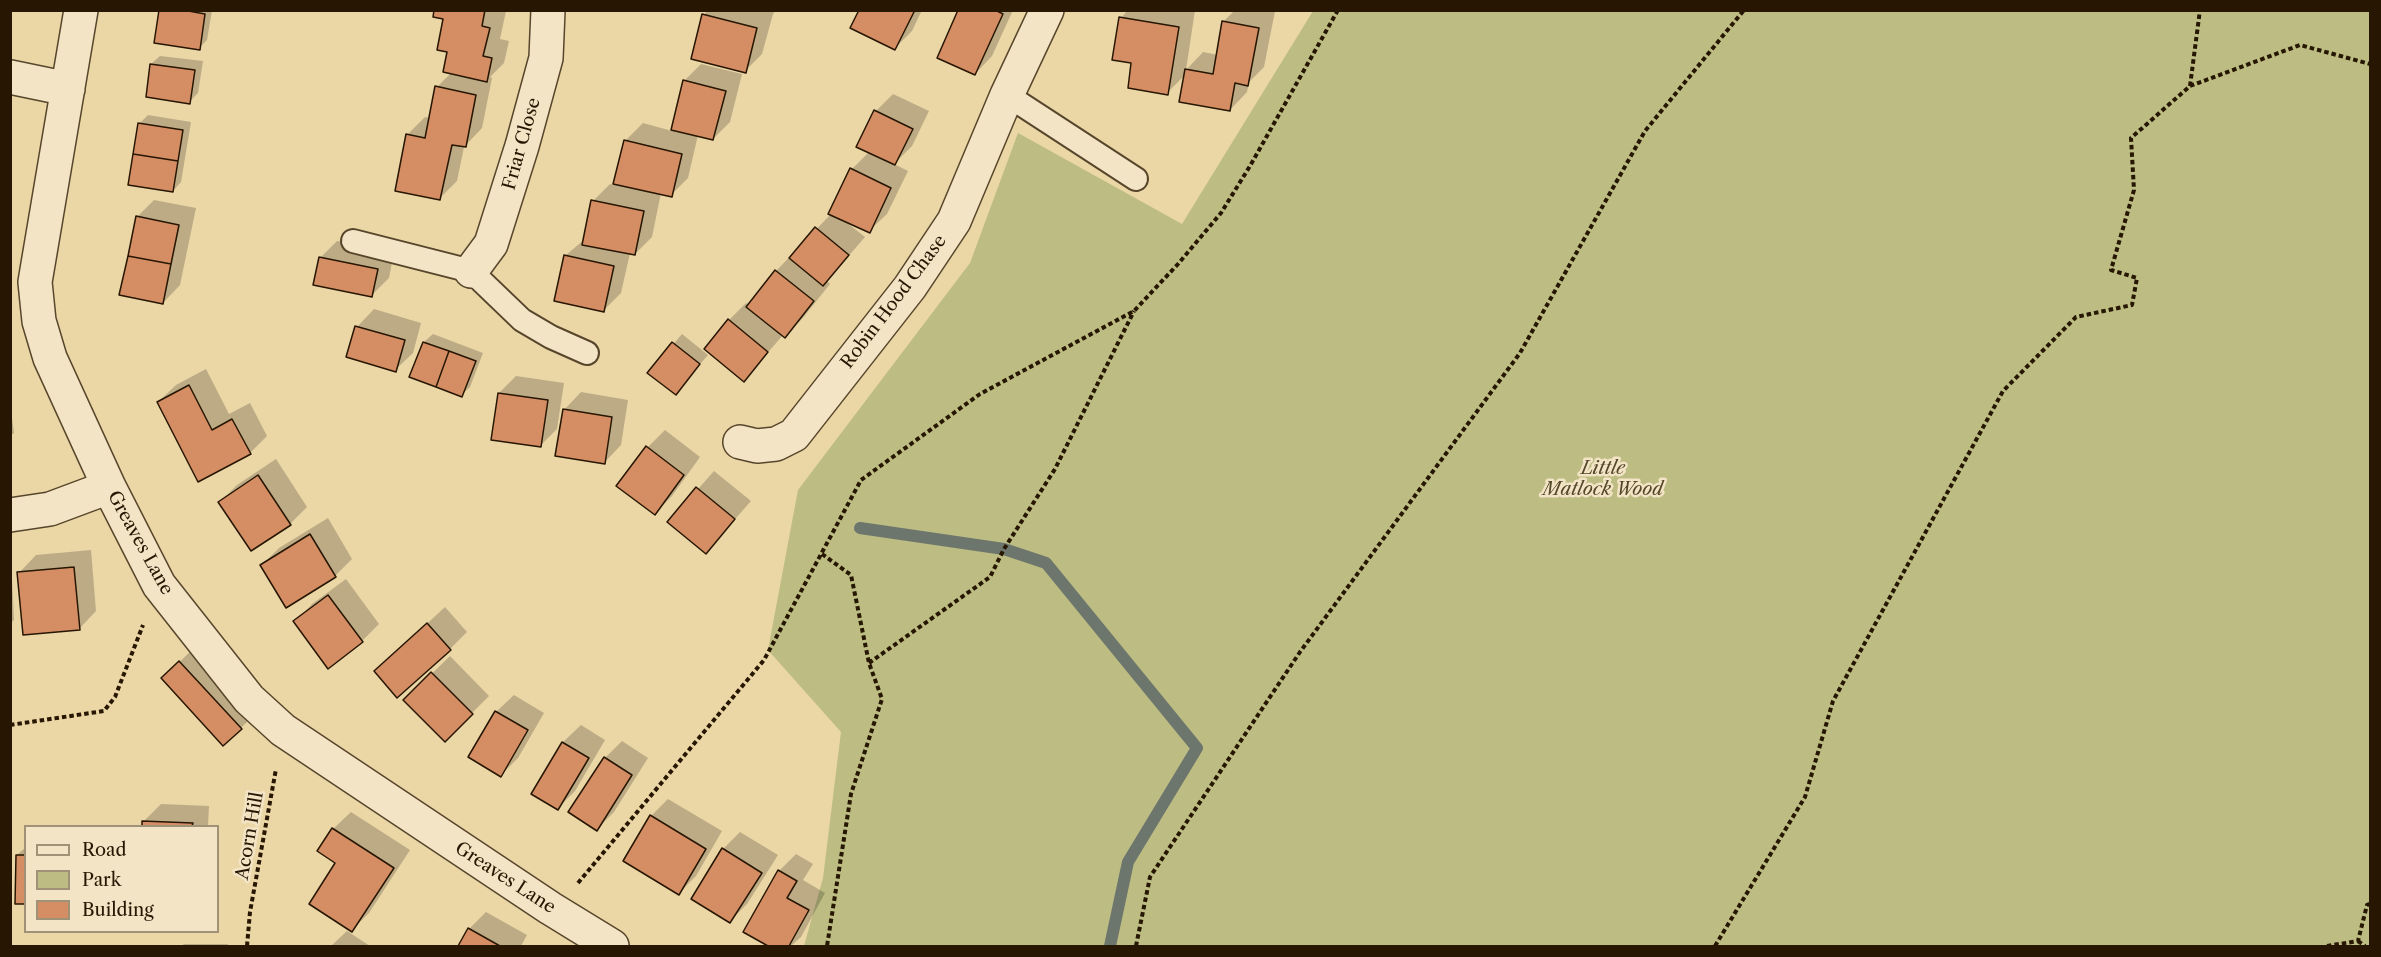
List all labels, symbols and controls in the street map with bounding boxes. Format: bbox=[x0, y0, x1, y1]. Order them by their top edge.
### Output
street label: Friar Close bbox=[499, 95, 545, 193]
street label: Robin Hood Chase bbox=[837, 231, 951, 373]
park label: Little Matlock Wood bbox=[1543, 458, 1663, 500]
street label: Greaves Lane bbox=[103, 487, 177, 599]
street label: Acorn Hill bbox=[232, 790, 268, 882]
legend bbox=[24, 825, 219, 933]
street label: Greaves Lane bbox=[451, 837, 559, 919]
text: Road bbox=[82, 839, 127, 861]
text: Park bbox=[82, 869, 121, 891]
text: Building bbox=[82, 899, 154, 921]

